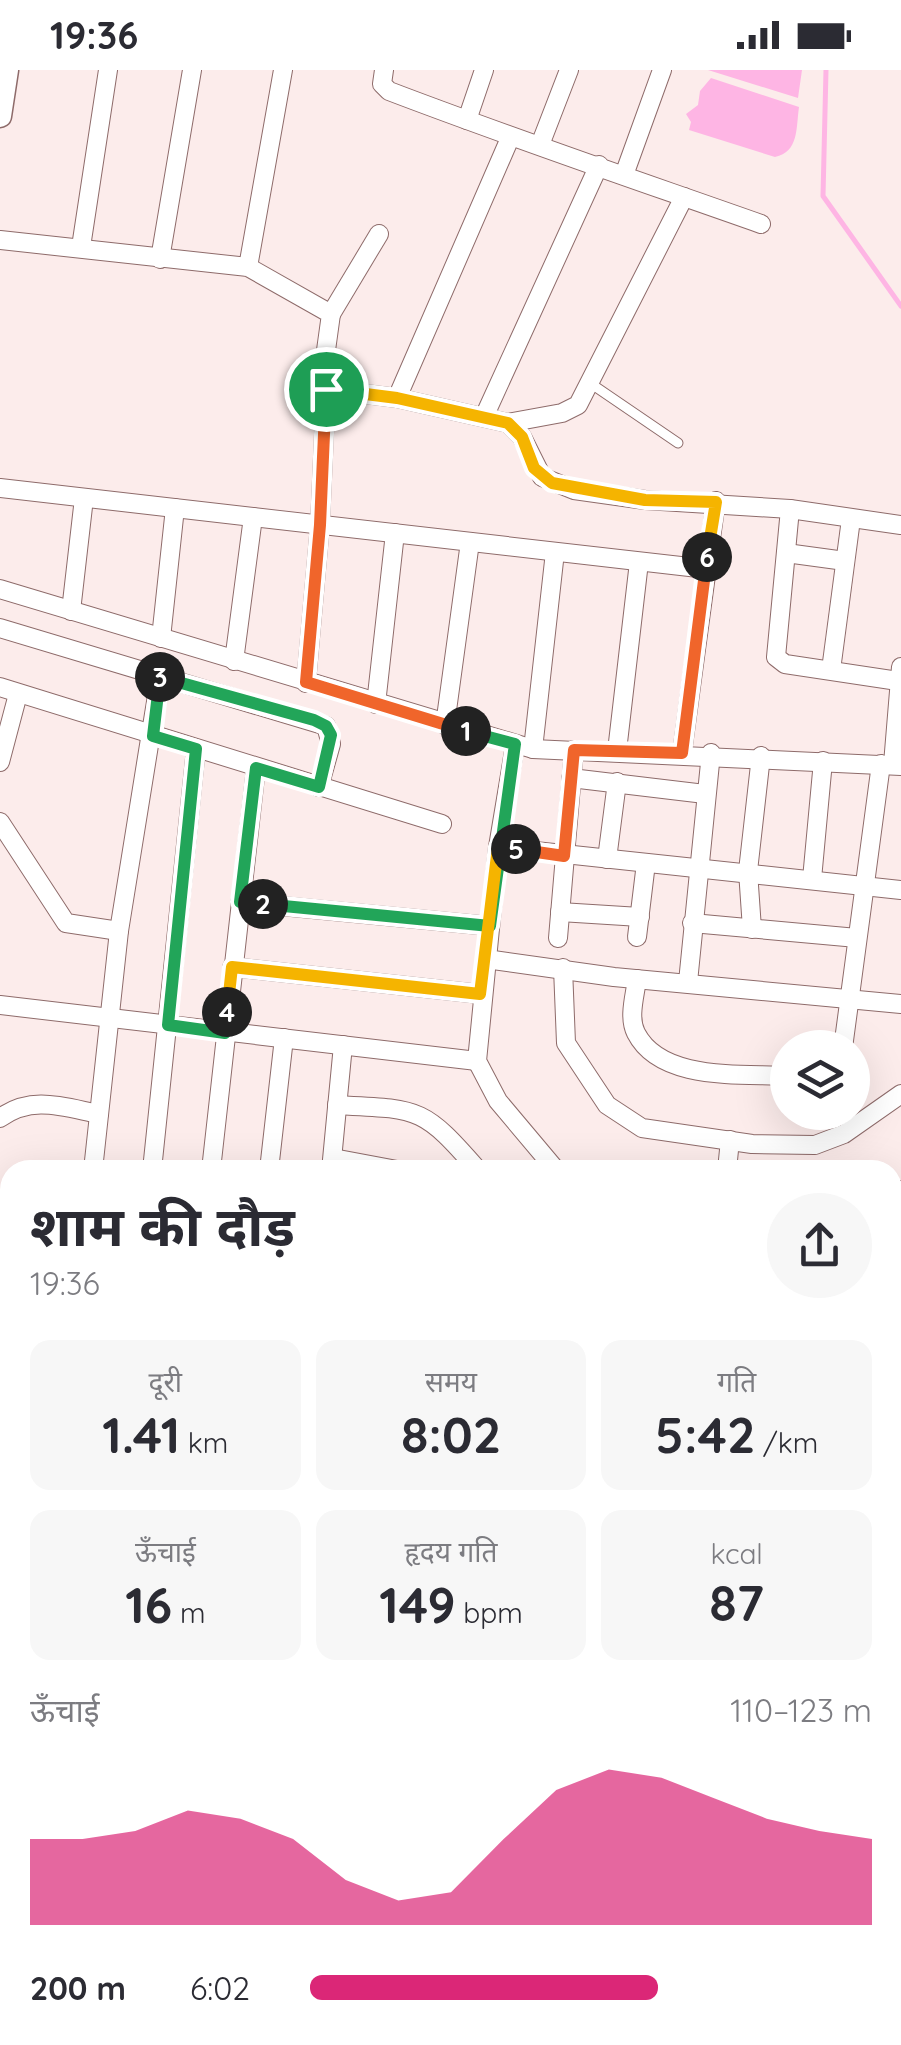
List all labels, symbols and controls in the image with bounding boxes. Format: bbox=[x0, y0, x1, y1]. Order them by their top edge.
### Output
text: 19:36 bbox=[50, 11, 138, 59]
pin bbox=[284, 347, 369, 432]
icon: arrive bbox=[299, 362, 354, 417]
pin: 6 bbox=[682, 532, 732, 582]
text: 6 bbox=[699, 539, 715, 574]
pin: 3 bbox=[135, 652, 185, 702]
text: 3 bbox=[152, 659, 168, 694]
pin: 1 bbox=[441, 706, 491, 756]
text: 1 bbox=[461, 713, 471, 748]
pin: 5 bbox=[491, 824, 541, 874]
text: 5 bbox=[508, 831, 524, 866]
pin: 2 bbox=[238, 879, 288, 929]
text: 2 bbox=[255, 886, 271, 921]
pin: 4 bbox=[202, 987, 252, 1037]
text: 4 bbox=[219, 994, 235, 1029]
map controls bbox=[770, 1030, 870, 1130]
button: layers bbox=[770, 1030, 870, 1130]
text: शाम की दौड़ bbox=[30, 1191, 295, 1260]
button: share bbox=[767, 1193, 872, 1298]
text: 19:36 bbox=[30, 1263, 100, 1303]
text: दूरी bbox=[149, 1364, 182, 1399]
text: समय bbox=[425, 1364, 477, 1399]
text: गति bbox=[717, 1364, 756, 1399]
text: 1.41 bbox=[102, 1403, 180, 1466]
text: 8:02 bbox=[401, 1403, 501, 1466]
text: 5:42 bbox=[655, 1403, 755, 1466]
text: km bbox=[180, 1425, 228, 1460]
text: /km bbox=[755, 1425, 818, 1460]
text: ऊँचाई bbox=[135, 1534, 196, 1569]
text: हृदय गति bbox=[404, 1534, 498, 1569]
text: kcal bbox=[711, 1536, 763, 1571]
text: 87 bbox=[709, 1571, 764, 1634]
text: 16 bbox=[125, 1573, 172, 1636]
text: 149 bbox=[379, 1573, 456, 1636]
text: m bbox=[172, 1595, 205, 1630]
text: bpm bbox=[456, 1595, 523, 1630]
text: ऊँचाई bbox=[30, 1690, 99, 1730]
text: 110–123 m bbox=[730, 1690, 872, 1730]
text: 200 m bbox=[30, 1968, 126, 2008]
text: 6:02 bbox=[190, 1968, 250, 2008]

